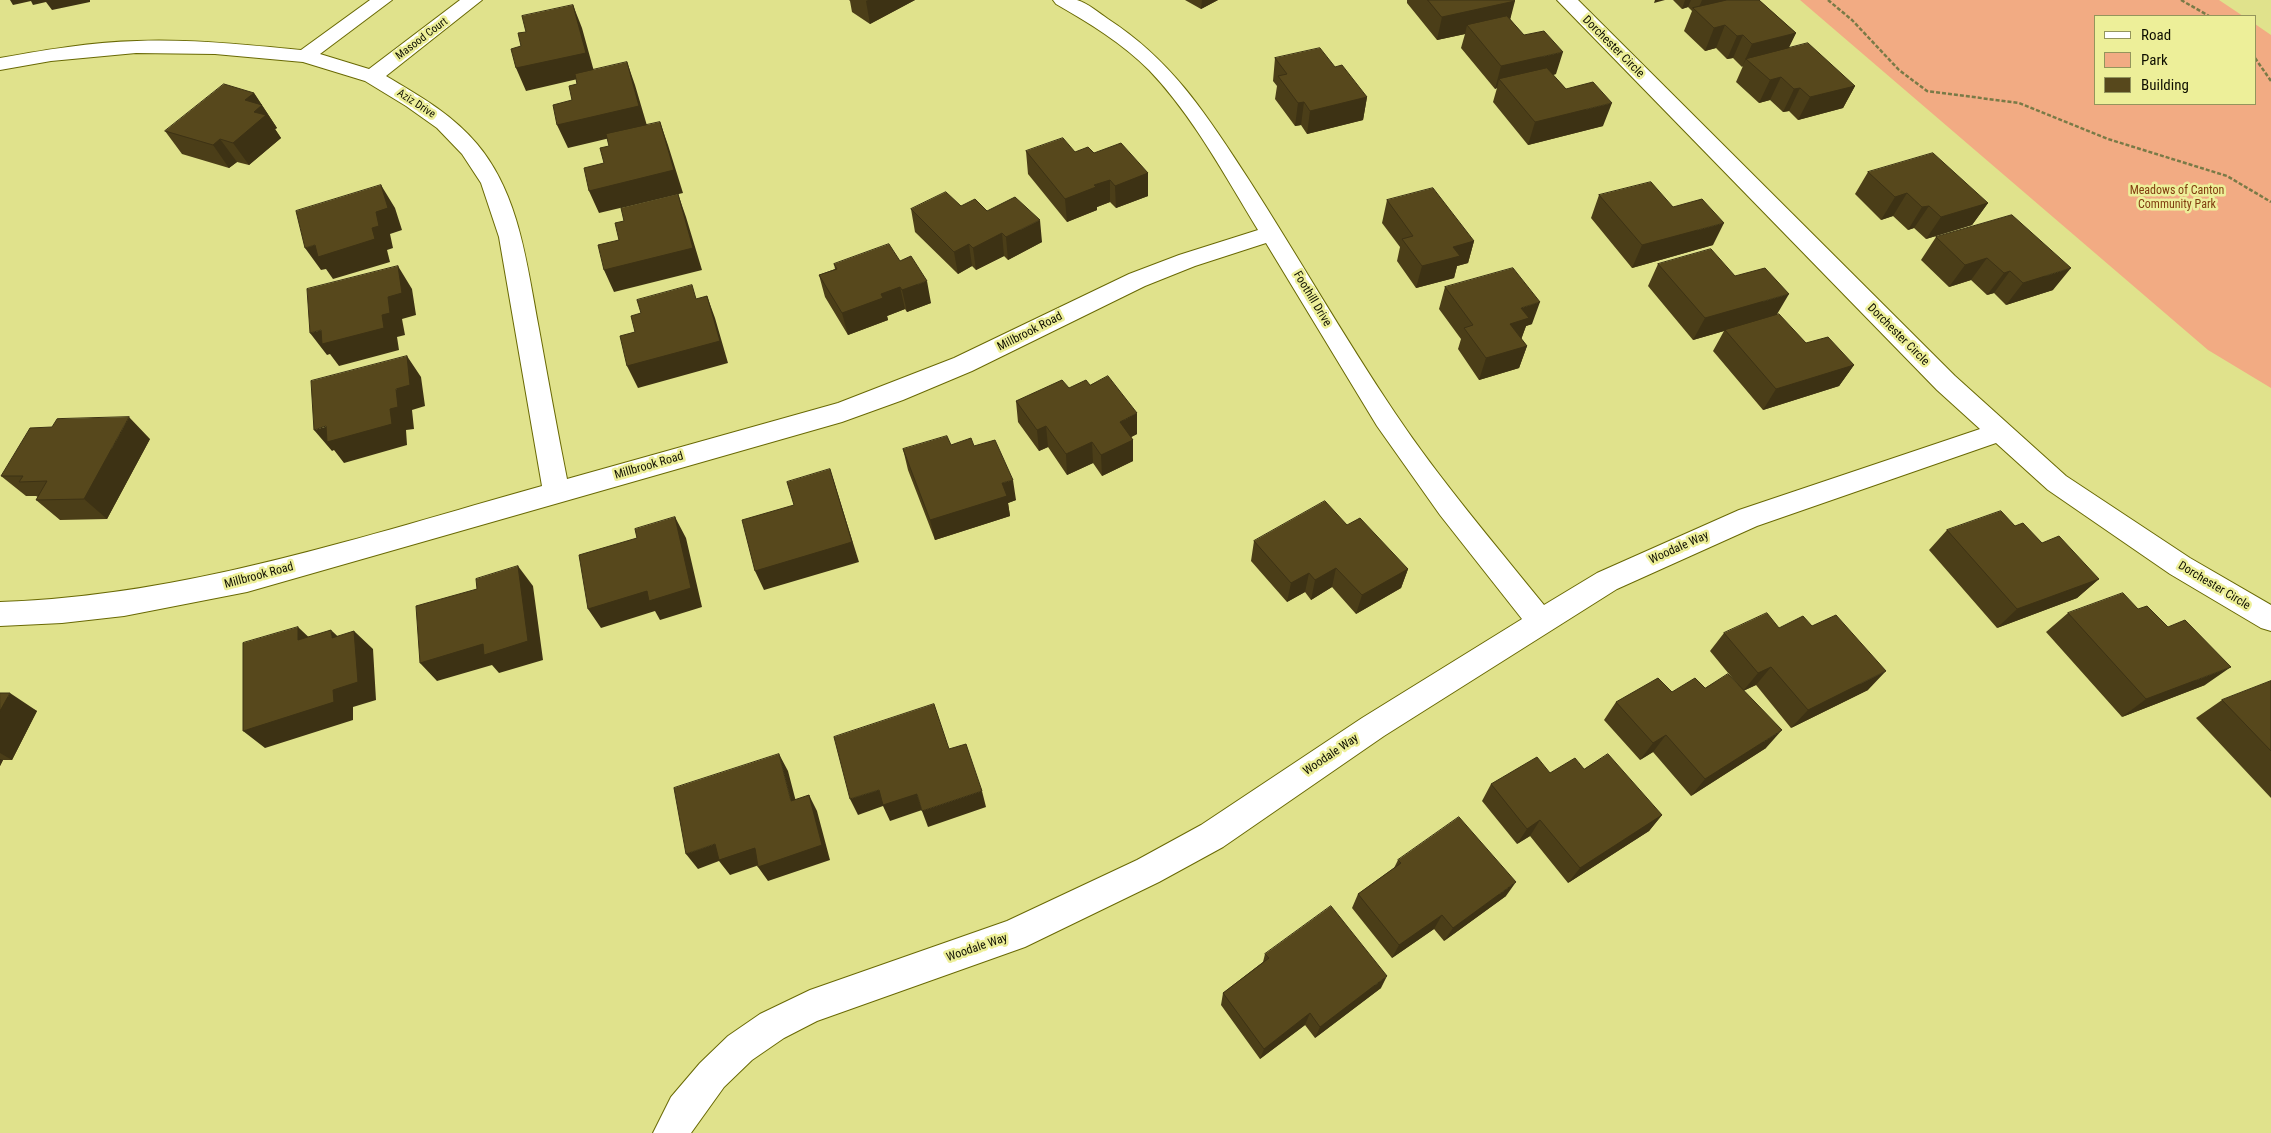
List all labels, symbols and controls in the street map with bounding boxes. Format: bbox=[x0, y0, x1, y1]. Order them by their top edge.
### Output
street label: Dorchester Circle bbox=[1579, 13, 1647, 81]
street label: Masood Court bbox=[393, 15, 451, 63]
legend bbox=[2094, 15, 2256, 105]
text: Road bbox=[2141, 26, 2171, 44]
text: Park bbox=[2141, 51, 2168, 69]
text: Building bbox=[2141, 76, 2189, 94]
street label: Aziz Drive bbox=[394, 87, 438, 121]
park label: Meadows of Canton Community Park bbox=[2130, 184, 2224, 212]
street label: Foothill Drive bbox=[1290, 269, 1334, 329]
street label: Dorchester Circle bbox=[1864, 301, 1932, 369]
street label: Millbrook Road bbox=[995, 309, 1065, 355]
street label: Millbrook Road bbox=[613, 449, 685, 483]
street label: Woodale Way bbox=[1647, 529, 1711, 567]
street label: Dorchester Circle bbox=[2175, 559, 2253, 613]
street label: Millbrook Road bbox=[223, 560, 295, 592]
street label: Woodale Way bbox=[1301, 731, 1361, 779]
street label: Woodale Way bbox=[945, 931, 1009, 965]

